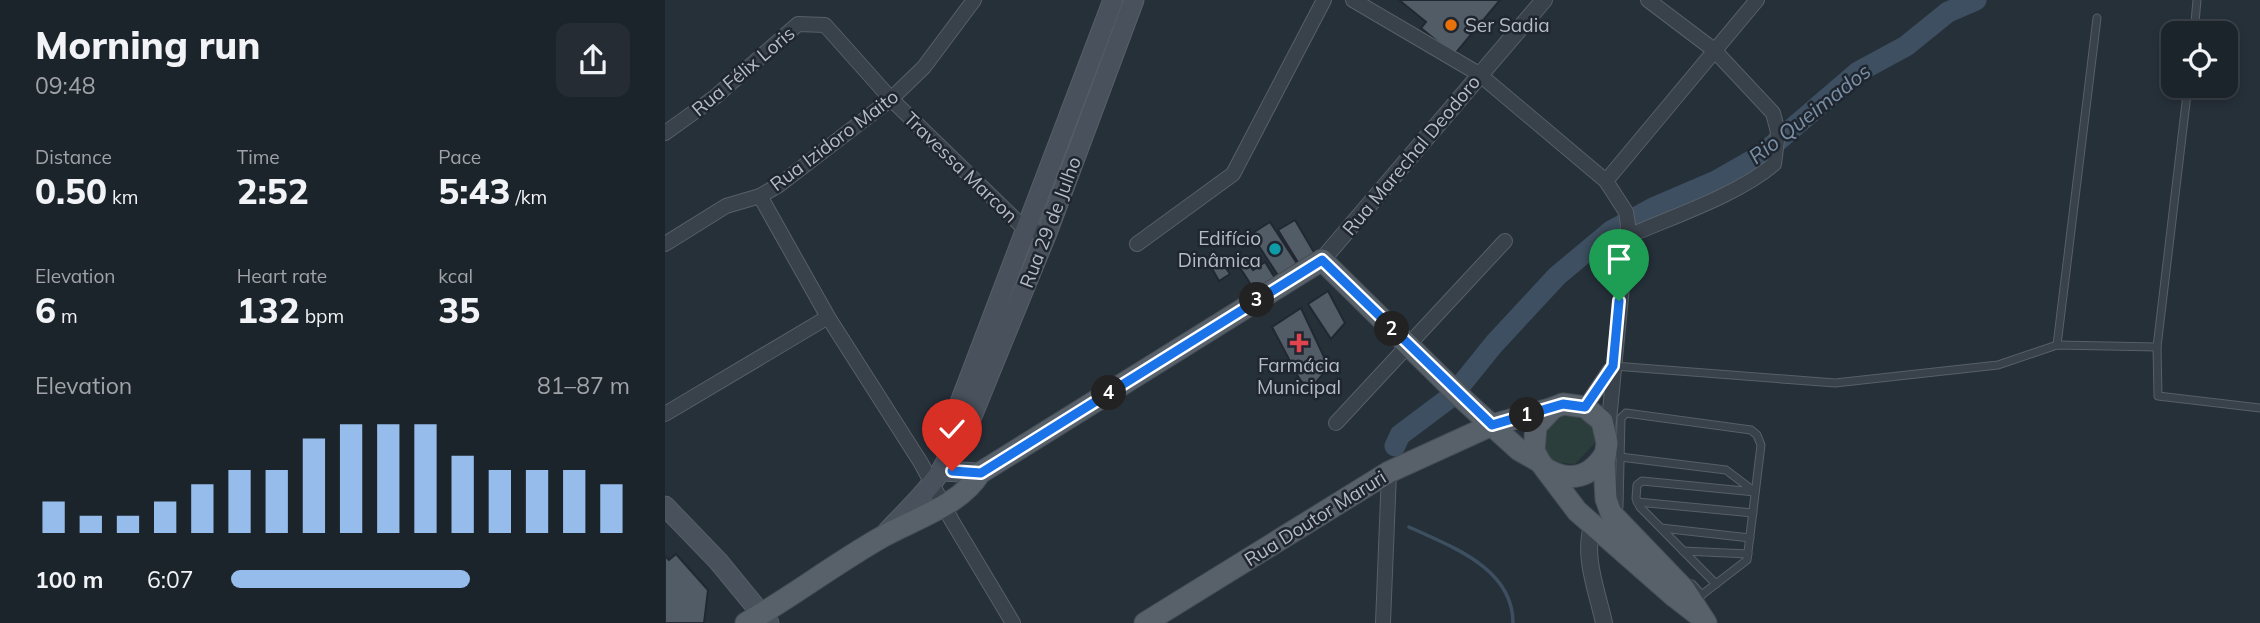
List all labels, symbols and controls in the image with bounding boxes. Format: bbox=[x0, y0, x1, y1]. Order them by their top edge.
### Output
place label: Ser Sadia bbox=[1465, 13, 1550, 37]
marker: Ser Sadia bbox=[1443, 17, 1459, 33]
text: Morning run bbox=[35, 21, 261, 69]
street label: Rua Félix Loris bbox=[687, 21, 799, 121]
map controls bbox=[2161, 21, 2238, 98]
button: locate bbox=[2161, 21, 2238, 98]
button: share bbox=[556, 23, 630, 97]
water label: Rio Queimados bbox=[1743, 57, 1876, 169]
street label: Rua Marechal Deodoro bbox=[1337, 70, 1485, 240]
text: 09:48 bbox=[35, 71, 95, 100]
street label: Rua Izidoro Maito bbox=[765, 84, 903, 196]
street label: Travessa Marcon bbox=[899, 107, 1023, 227]
text: Distance bbox=[35, 145, 112, 169]
text: Time bbox=[237, 145, 280, 169]
text: Pace bbox=[438, 145, 481, 169]
street label: Rua 29 de Julho bbox=[1014, 153, 1086, 291]
text: 0.50 bbox=[35, 169, 107, 213]
text: 2:52 bbox=[237, 169, 309, 213]
text: 5:43 bbox=[438, 169, 510, 213]
text: km bbox=[107, 185, 139, 209]
text: /km bbox=[510, 185, 547, 209]
place label: Edifício Dinâmica bbox=[1178, 226, 1261, 272]
pin bbox=[1589, 229, 1649, 301]
icon: arrive bbox=[1600, 240, 1638, 278]
marker: Edifício Dinâmica bbox=[1267, 241, 1283, 257]
text: Elevation bbox=[35, 264, 115, 288]
text: Heart rate bbox=[237, 264, 327, 288]
text: kcal bbox=[438, 264, 473, 288]
pin: 3 bbox=[1239, 282, 1275, 318]
text: 3 bbox=[1251, 287, 1262, 311]
text: 6 bbox=[35, 288, 56, 332]
text: 132 bbox=[237, 288, 300, 332]
text: 35 bbox=[438, 288, 480, 332]
text: m bbox=[56, 304, 78, 328]
text: bpm bbox=[300, 304, 344, 328]
pin: 2 bbox=[1375, 312, 1409, 346]
text: 2 bbox=[1386, 316, 1397, 340]
marker: Farmácia Municipal bbox=[1291, 335, 1307, 351]
place label: Farmácia Municipal bbox=[1257, 353, 1341, 399]
text: Elevation bbox=[35, 371, 132, 400]
text: 81–87 m bbox=[537, 371, 630, 400]
pin: 4 bbox=[1091, 376, 1127, 410]
text: 4 bbox=[1103, 380, 1114, 404]
pin: 1 bbox=[1509, 398, 1545, 432]
pin bbox=[922, 399, 982, 471]
text: 1 bbox=[1521, 402, 1532, 426]
icon: check bbox=[933, 410, 971, 448]
street label: Rua Doutor Maruri bbox=[1240, 465, 1390, 571]
text: 100 m bbox=[35, 565, 103, 594]
text: 6:07 bbox=[147, 565, 194, 594]

